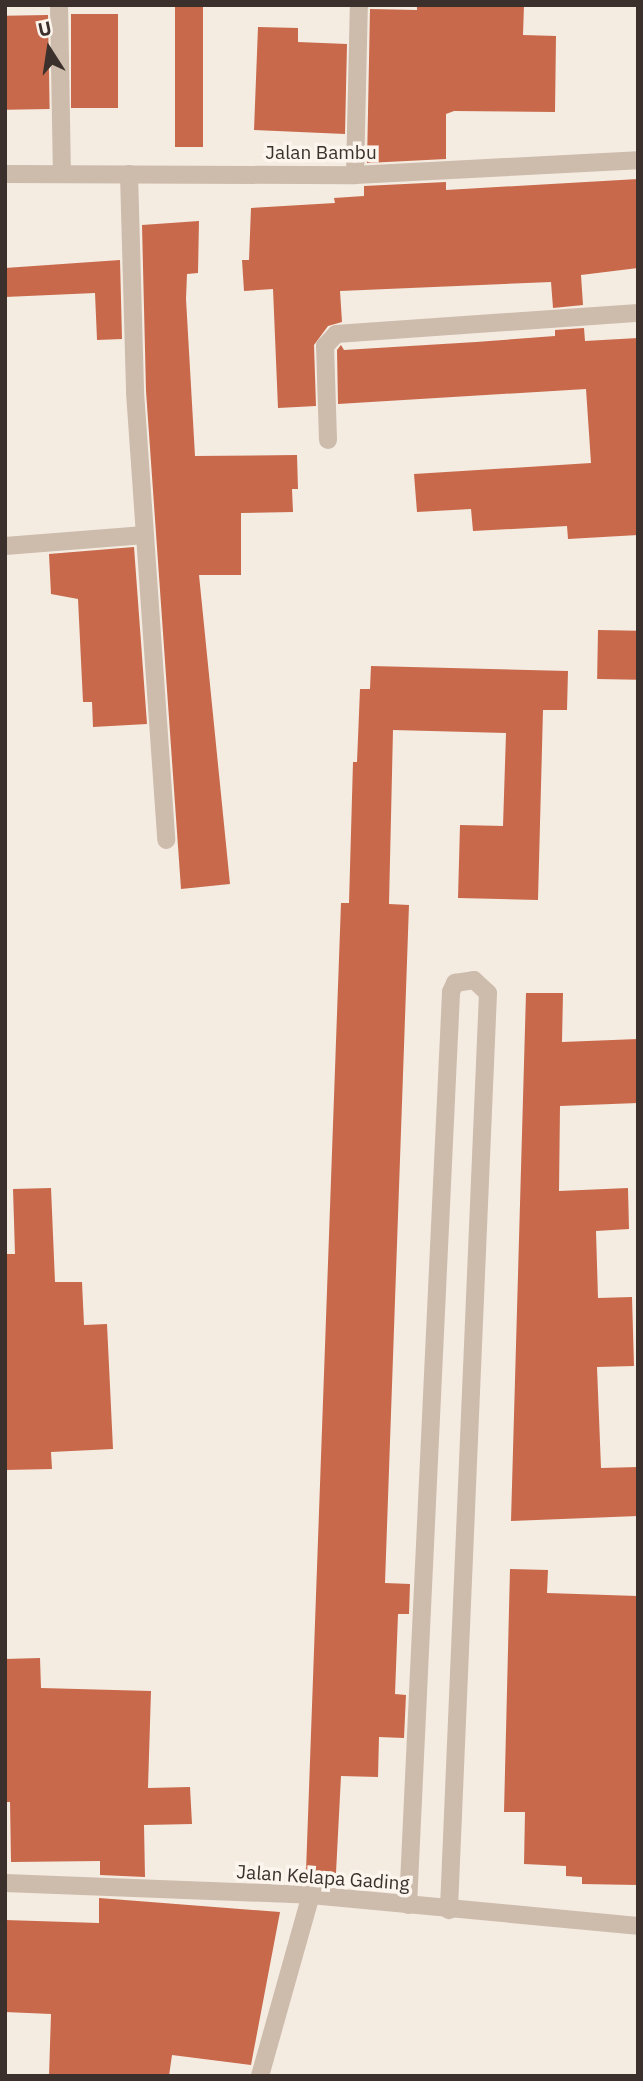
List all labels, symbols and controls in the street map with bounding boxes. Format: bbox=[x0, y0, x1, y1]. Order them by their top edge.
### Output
north arrow bbox=[14, 14, 84, 84]
text: U bbox=[36, 15, 54, 42]
street label: Jalan Bambu bbox=[265, 142, 377, 164]
street label: Jalan Kelapa Gading bbox=[236, 1861, 410, 1895]

